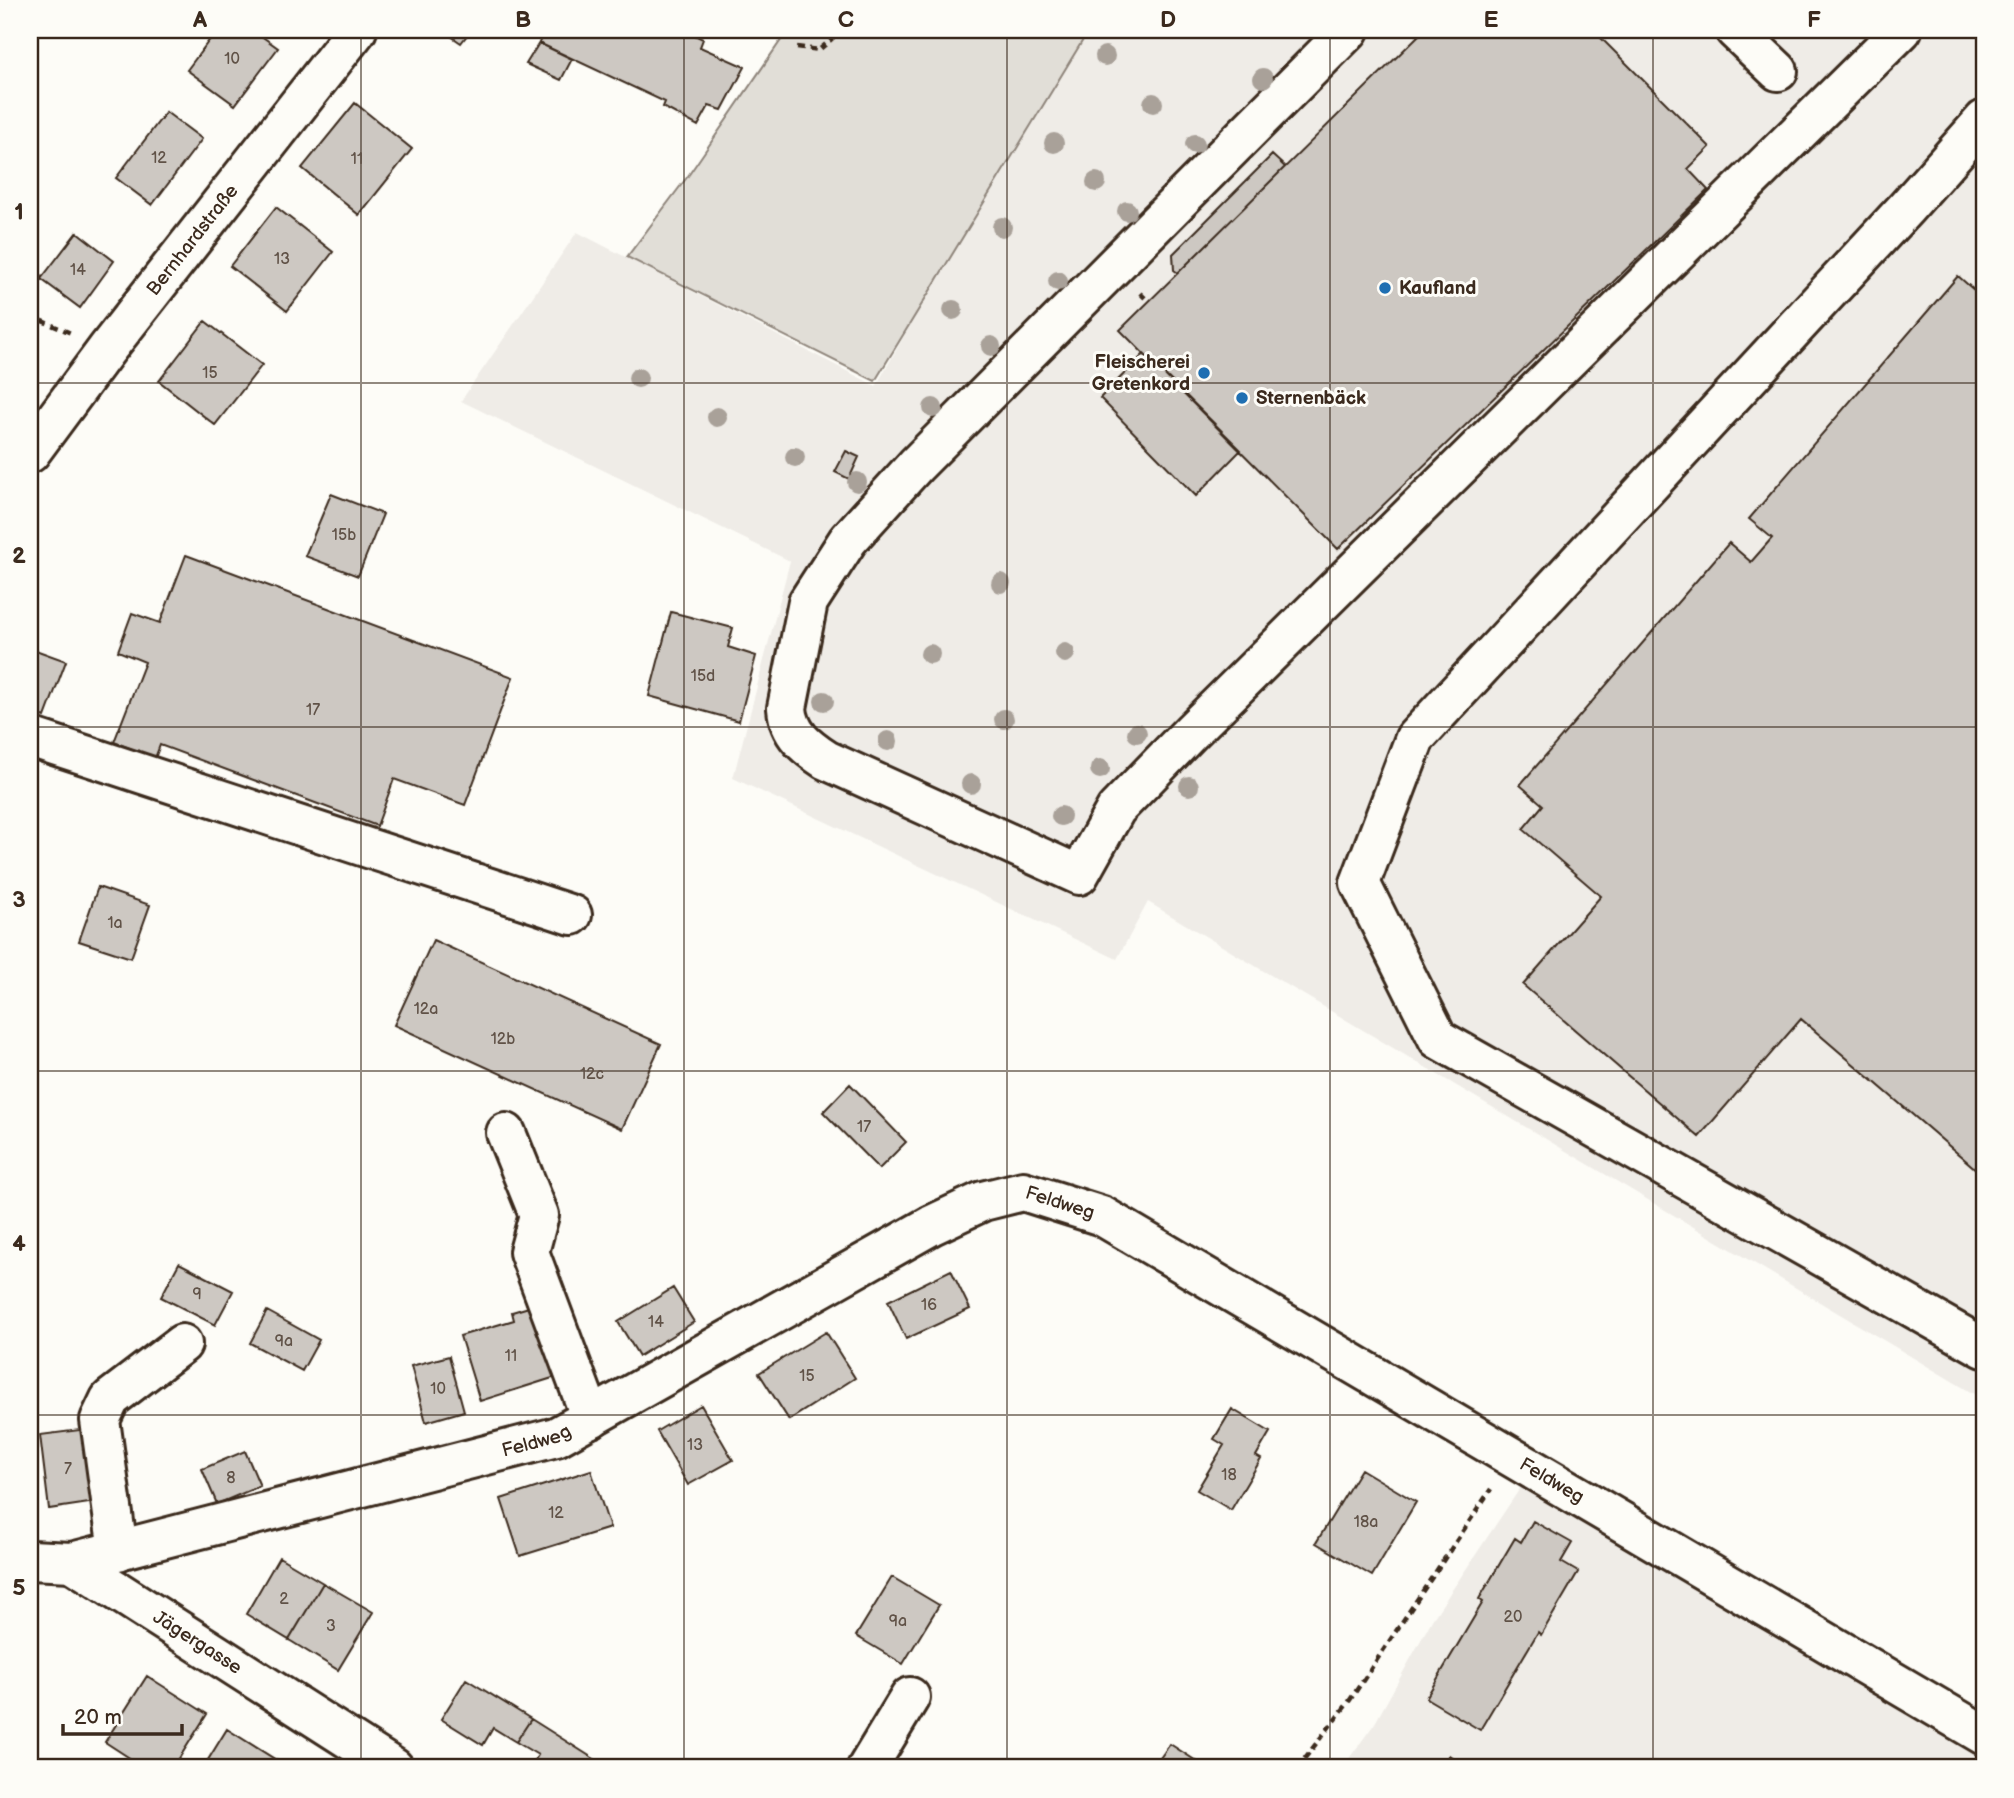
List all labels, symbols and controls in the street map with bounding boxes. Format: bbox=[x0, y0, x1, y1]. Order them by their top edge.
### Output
text: A bbox=[192, 6, 208, 34]
text: B bbox=[515, 6, 531, 34]
text: C bbox=[838, 6, 854, 34]
text: D bbox=[1160, 6, 1176, 34]
text: E bbox=[1484, 6, 1499, 34]
text: F bbox=[1807, 6, 1821, 34]
house number: 10 bbox=[224, 50, 240, 69]
house number: 12 bbox=[151, 149, 167, 168]
house number: 11 bbox=[351, 150, 363, 169]
street label: Bernhardstraße bbox=[142, 180, 243, 300]
text: 1 bbox=[14, 198, 24, 226]
house number: 13 bbox=[274, 250, 290, 269]
house number: 14 bbox=[70, 261, 86, 280]
place label: Kaufland bbox=[1399, 277, 1476, 300]
marker: Kaufland bbox=[1377, 280, 1393, 296]
place label: Fleischerei Gretenkord bbox=[1092, 351, 1190, 396]
house number: 15 bbox=[202, 364, 218, 383]
marker: Fleischerei Gretenkord bbox=[1196, 365, 1212, 381]
place label: Sternenbäck bbox=[1256, 387, 1366, 410]
marker: Sternenbäck bbox=[1234, 390, 1250, 406]
house number: 15b bbox=[332, 526, 356, 545]
text: 2 bbox=[12, 542, 26, 570]
house number: 15d bbox=[691, 667, 715, 686]
house number: 17 bbox=[306, 701, 320, 720]
text: 3 bbox=[12, 886, 26, 914]
house number: 1a bbox=[107, 914, 123, 933]
house number: 12a bbox=[414, 1000, 438, 1019]
house number: 12b bbox=[491, 1030, 515, 1049]
house number: 12c bbox=[580, 1065, 604, 1084]
house number: 17 bbox=[857, 1118, 871, 1137]
street label: Feldweg bbox=[1023, 1181, 1097, 1224]
text: 4 bbox=[12, 1230, 26, 1258]
house number: 9 bbox=[192, 1285, 202, 1304]
house number: 16 bbox=[921, 1296, 937, 1315]
house number: 14 bbox=[648, 1313, 664, 1332]
house number: 9a bbox=[275, 1332, 293, 1351]
house number: 11 bbox=[505, 1347, 517, 1366]
house number: 15 bbox=[799, 1367, 815, 1386]
house number: 10 bbox=[430, 1380, 446, 1399]
street label: Feldweg bbox=[499, 1419, 575, 1462]
house number: 13 bbox=[687, 1436, 703, 1455]
street label: Feldweg bbox=[1515, 1453, 1588, 1509]
house number: 7 bbox=[64, 1460, 72, 1479]
house number: 18 bbox=[1221, 1466, 1237, 1485]
house number: 8 bbox=[226, 1469, 236, 1488]
house number: 12 bbox=[548, 1504, 564, 1523]
house number: 18a bbox=[1354, 1513, 1378, 1532]
text: 5 bbox=[12, 1574, 26, 1602]
house number: 2 bbox=[279, 1590, 289, 1609]
street label: Jägergasse bbox=[149, 1605, 246, 1679]
house number: 20 bbox=[1504, 1608, 1522, 1627]
house number: 9a bbox=[889, 1612, 907, 1631]
house number: 3 bbox=[326, 1617, 336, 1636]
scale bar bbox=[63, 1693, 182, 1737]
text: 20 m bbox=[74, 1705, 122, 1730]

